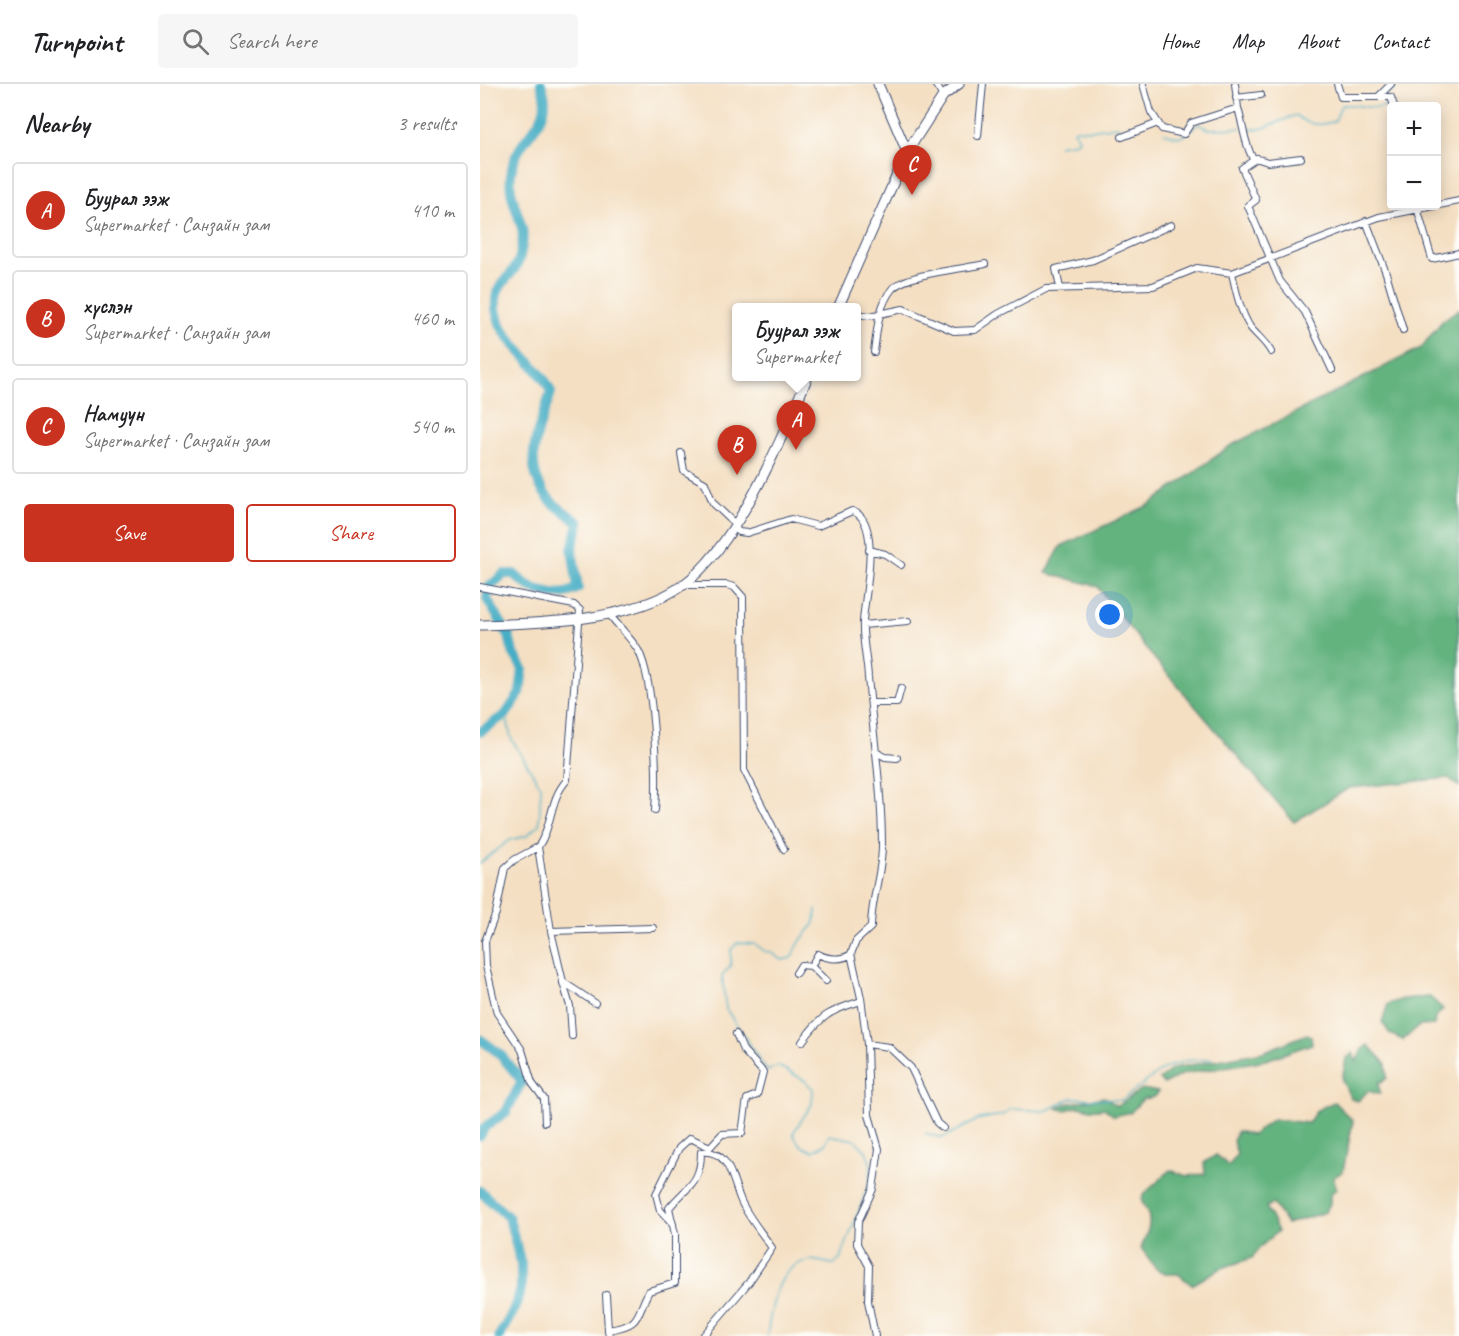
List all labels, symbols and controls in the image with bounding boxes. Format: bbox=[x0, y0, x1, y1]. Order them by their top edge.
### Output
search box bbox=[158, 14, 578, 68]
text: Turnpoint bbox=[30, 24, 122, 59]
icon: search bbox=[179, 25, 212, 58]
text: Search here bbox=[227, 27, 317, 55]
text: Home bbox=[1161, 28, 1199, 54]
text: Map bbox=[1232, 28, 1264, 54]
text: About bbox=[1297, 28, 1339, 54]
text: Contact bbox=[1372, 28, 1429, 54]
map controls bbox=[1387, 102, 1441, 210]
button: + bbox=[1387, 102, 1441, 156]
text: Nearby bbox=[24, 107, 89, 140]
text: 3 results bbox=[397, 111, 456, 136]
pin: C bbox=[892, 146, 932, 195]
button: − bbox=[1387, 156, 1441, 210]
text: Буурал ээж bbox=[83, 184, 168, 212]
text: A bbox=[40, 198, 51, 223]
text: 410 m bbox=[411, 198, 454, 223]
text: Supermarket · Санзайн зам bbox=[83, 212, 269, 237]
text: хүслэн bbox=[83, 292, 131, 320]
popup bbox=[732, 303, 861, 381]
text: B bbox=[40, 306, 51, 331]
text: 460 m bbox=[411, 306, 454, 331]
text: Буурал ээж bbox=[754, 316, 839, 344]
text: Supermarket · Санзайн зам bbox=[83, 320, 269, 345]
text: Supermarket bbox=[754, 344, 839, 369]
text: Намуун bbox=[83, 400, 144, 428]
pin: A bbox=[776, 400, 816, 450]
text: C bbox=[41, 414, 50, 439]
text: 540 m bbox=[411, 414, 454, 439]
pin: B bbox=[718, 426, 756, 475]
text: Supermarket · Санзайн зам bbox=[83, 428, 269, 453]
button: Save bbox=[24, 504, 234, 562]
button: Share bbox=[246, 504, 456, 562]
your location bbox=[1095, 600, 1124, 629]

